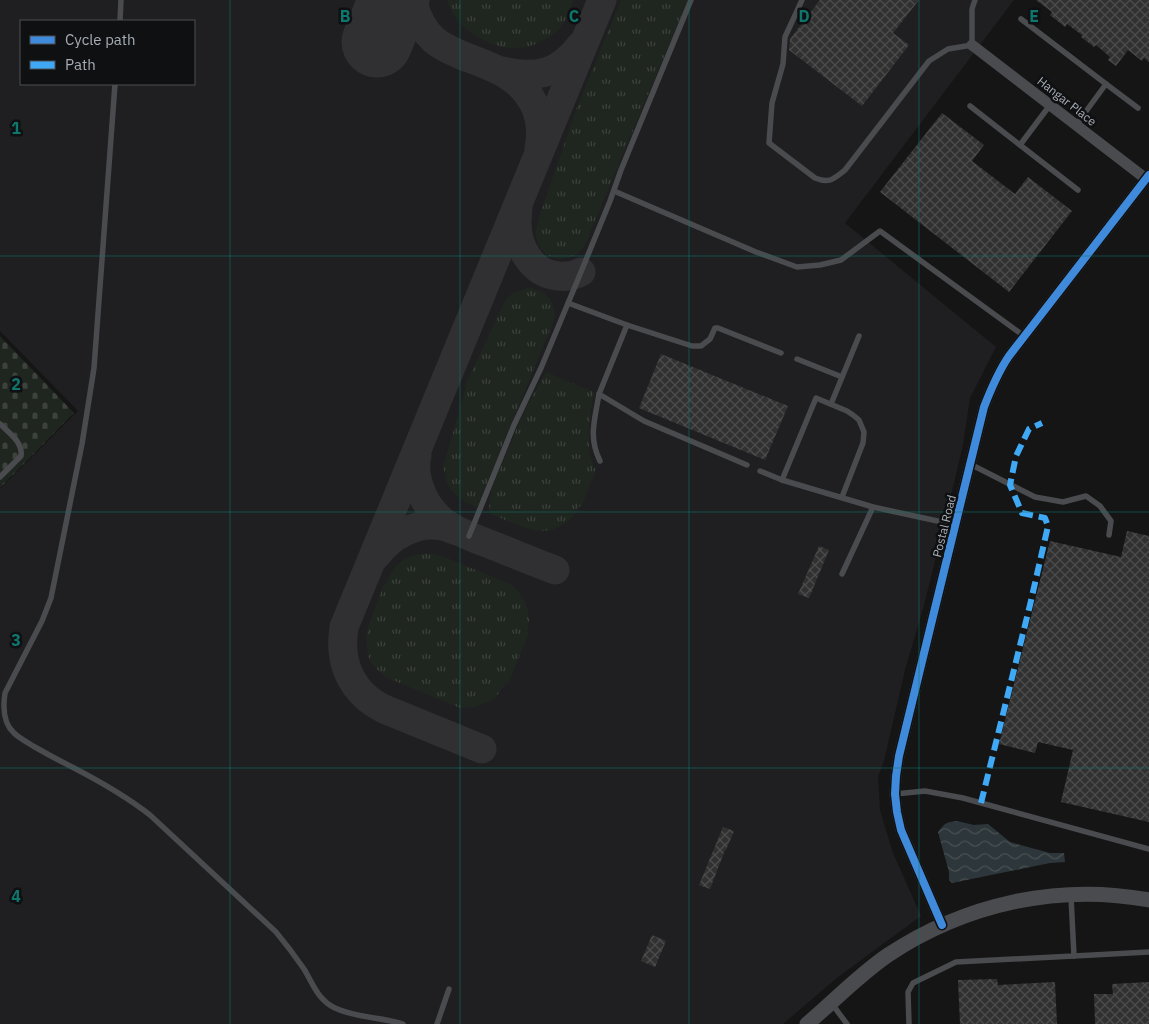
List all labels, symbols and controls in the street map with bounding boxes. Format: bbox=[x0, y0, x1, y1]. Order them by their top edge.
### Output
text: B bbox=[340, 6, 351, 26]
text: C bbox=[569, 6, 579, 26]
text: D bbox=[798, 6, 810, 26]
text: E bbox=[1029, 6, 1039, 26]
legend bbox=[20, 20, 195, 85]
text: Cycle path bbox=[65, 30, 136, 49]
text: Path bbox=[65, 55, 96, 74]
street label: Hangar Place bbox=[1034, 73, 1100, 129]
text: 1 bbox=[11, 118, 21, 138]
text: 2 bbox=[11, 374, 21, 394]
street label: Postal Road bbox=[929, 493, 959, 559]
text: 3 bbox=[11, 630, 21, 650]
text: 4 bbox=[11, 886, 21, 906]

